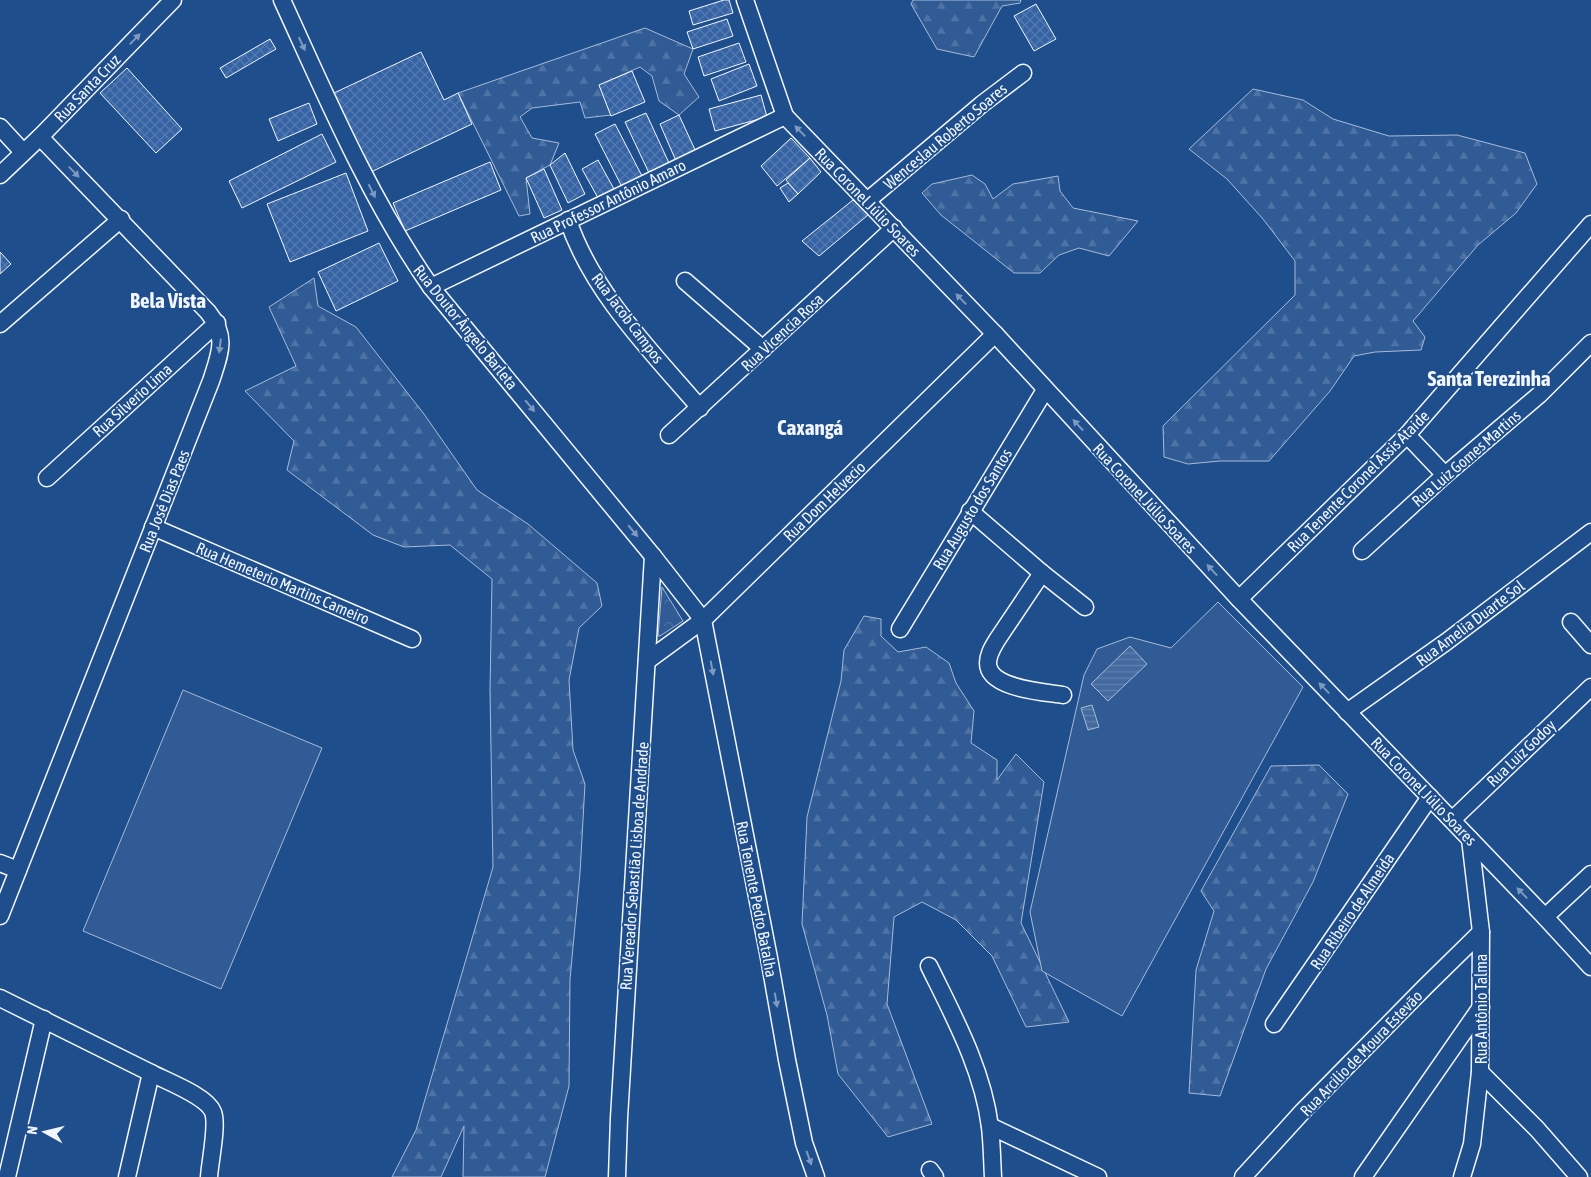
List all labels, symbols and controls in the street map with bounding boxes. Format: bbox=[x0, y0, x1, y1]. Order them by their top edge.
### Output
one-way arrow bbox=[129, 33, 141, 45]
one-way arrow bbox=[299, 37, 307, 51]
street label: Rua Santa Cruz bbox=[50, 50, 124, 126]
street label: Wenceslau Roberto Soares bbox=[880, 79, 1010, 193]
one-way arrow bbox=[794, 126, 806, 138]
street label: Rua Coronel Júlio Soares bbox=[812, 144, 925, 260]
street label: Rua Professor Antônio Amaro bbox=[527, 156, 689, 246]
one-way arrow bbox=[68, 165, 80, 177]
one-way arrow bbox=[368, 184, 376, 198]
street label: Rua Doutor Ângelo Barleta bbox=[410, 261, 522, 393]
street label: Rua Jacob Campos bbox=[587, 269, 668, 367]
district label: Bela Vista bbox=[130, 288, 206, 312]
street label: Rua Vicencia Rosa bbox=[737, 289, 827, 375]
one-way arrow bbox=[955, 293, 967, 305]
one-way arrow bbox=[216, 339, 224, 355]
street label: Rua Silverio Lima bbox=[89, 360, 175, 440]
district label: Santa Terezinha bbox=[1427, 366, 1551, 390]
one-way arrow bbox=[524, 400, 535, 413]
street label: Rua Tenente Coronel Assis Ataide bbox=[1283, 406, 1433, 556]
street label: Rua Luiz Gomes Martins bbox=[1408, 406, 1524, 510]
district label: Caxangá bbox=[777, 415, 843, 439]
one-way arrow bbox=[1072, 420, 1084, 432]
street label: Rua Coronel Júlio Soares bbox=[1089, 439, 1201, 557]
street label: Rua Augusto dos Santos bbox=[929, 445, 1016, 573]
street label: Rua José Dias Paes bbox=[135, 447, 193, 555]
street label: Rua Dom Helvecio bbox=[779, 457, 869, 545]
one-way arrow bbox=[628, 525, 639, 538]
street label: Rua Hemeterio Martins Cameiro bbox=[194, 538, 372, 628]
one-way arrow bbox=[1207, 564, 1218, 576]
street label: Rua Amelia Duarte Sol bbox=[1412, 576, 1528, 669]
one-way arrow bbox=[708, 661, 716, 676]
one-way arrow bbox=[1318, 682, 1330, 694]
street label: Rua Luiz Godoy bbox=[1483, 716, 1560, 791]
street label: Rua Coronel Júlio Soares bbox=[1368, 733, 1481, 849]
street label: Rua Vereador Sebastião Lisboa de Andrade bbox=[616, 741, 652, 991]
street label: Rua Tenente Pedro Batalha bbox=[733, 819, 781, 979]
street label: Rua Ribeiro de Almeida bbox=[1306, 849, 1398, 973]
one-way arrow bbox=[1516, 887, 1528, 899]
street label: Rua Antônio Talma bbox=[1472, 954, 1490, 1064]
street label: Rua Arcilio de Moura Estevão bbox=[1296, 986, 1426, 1120]
one-way arrow bbox=[773, 992, 781, 1008]
north arrow bbox=[20, 1107, 70, 1157]
text: N bbox=[24, 1125, 41, 1135]
one-way arrow bbox=[806, 1151, 813, 1166]

